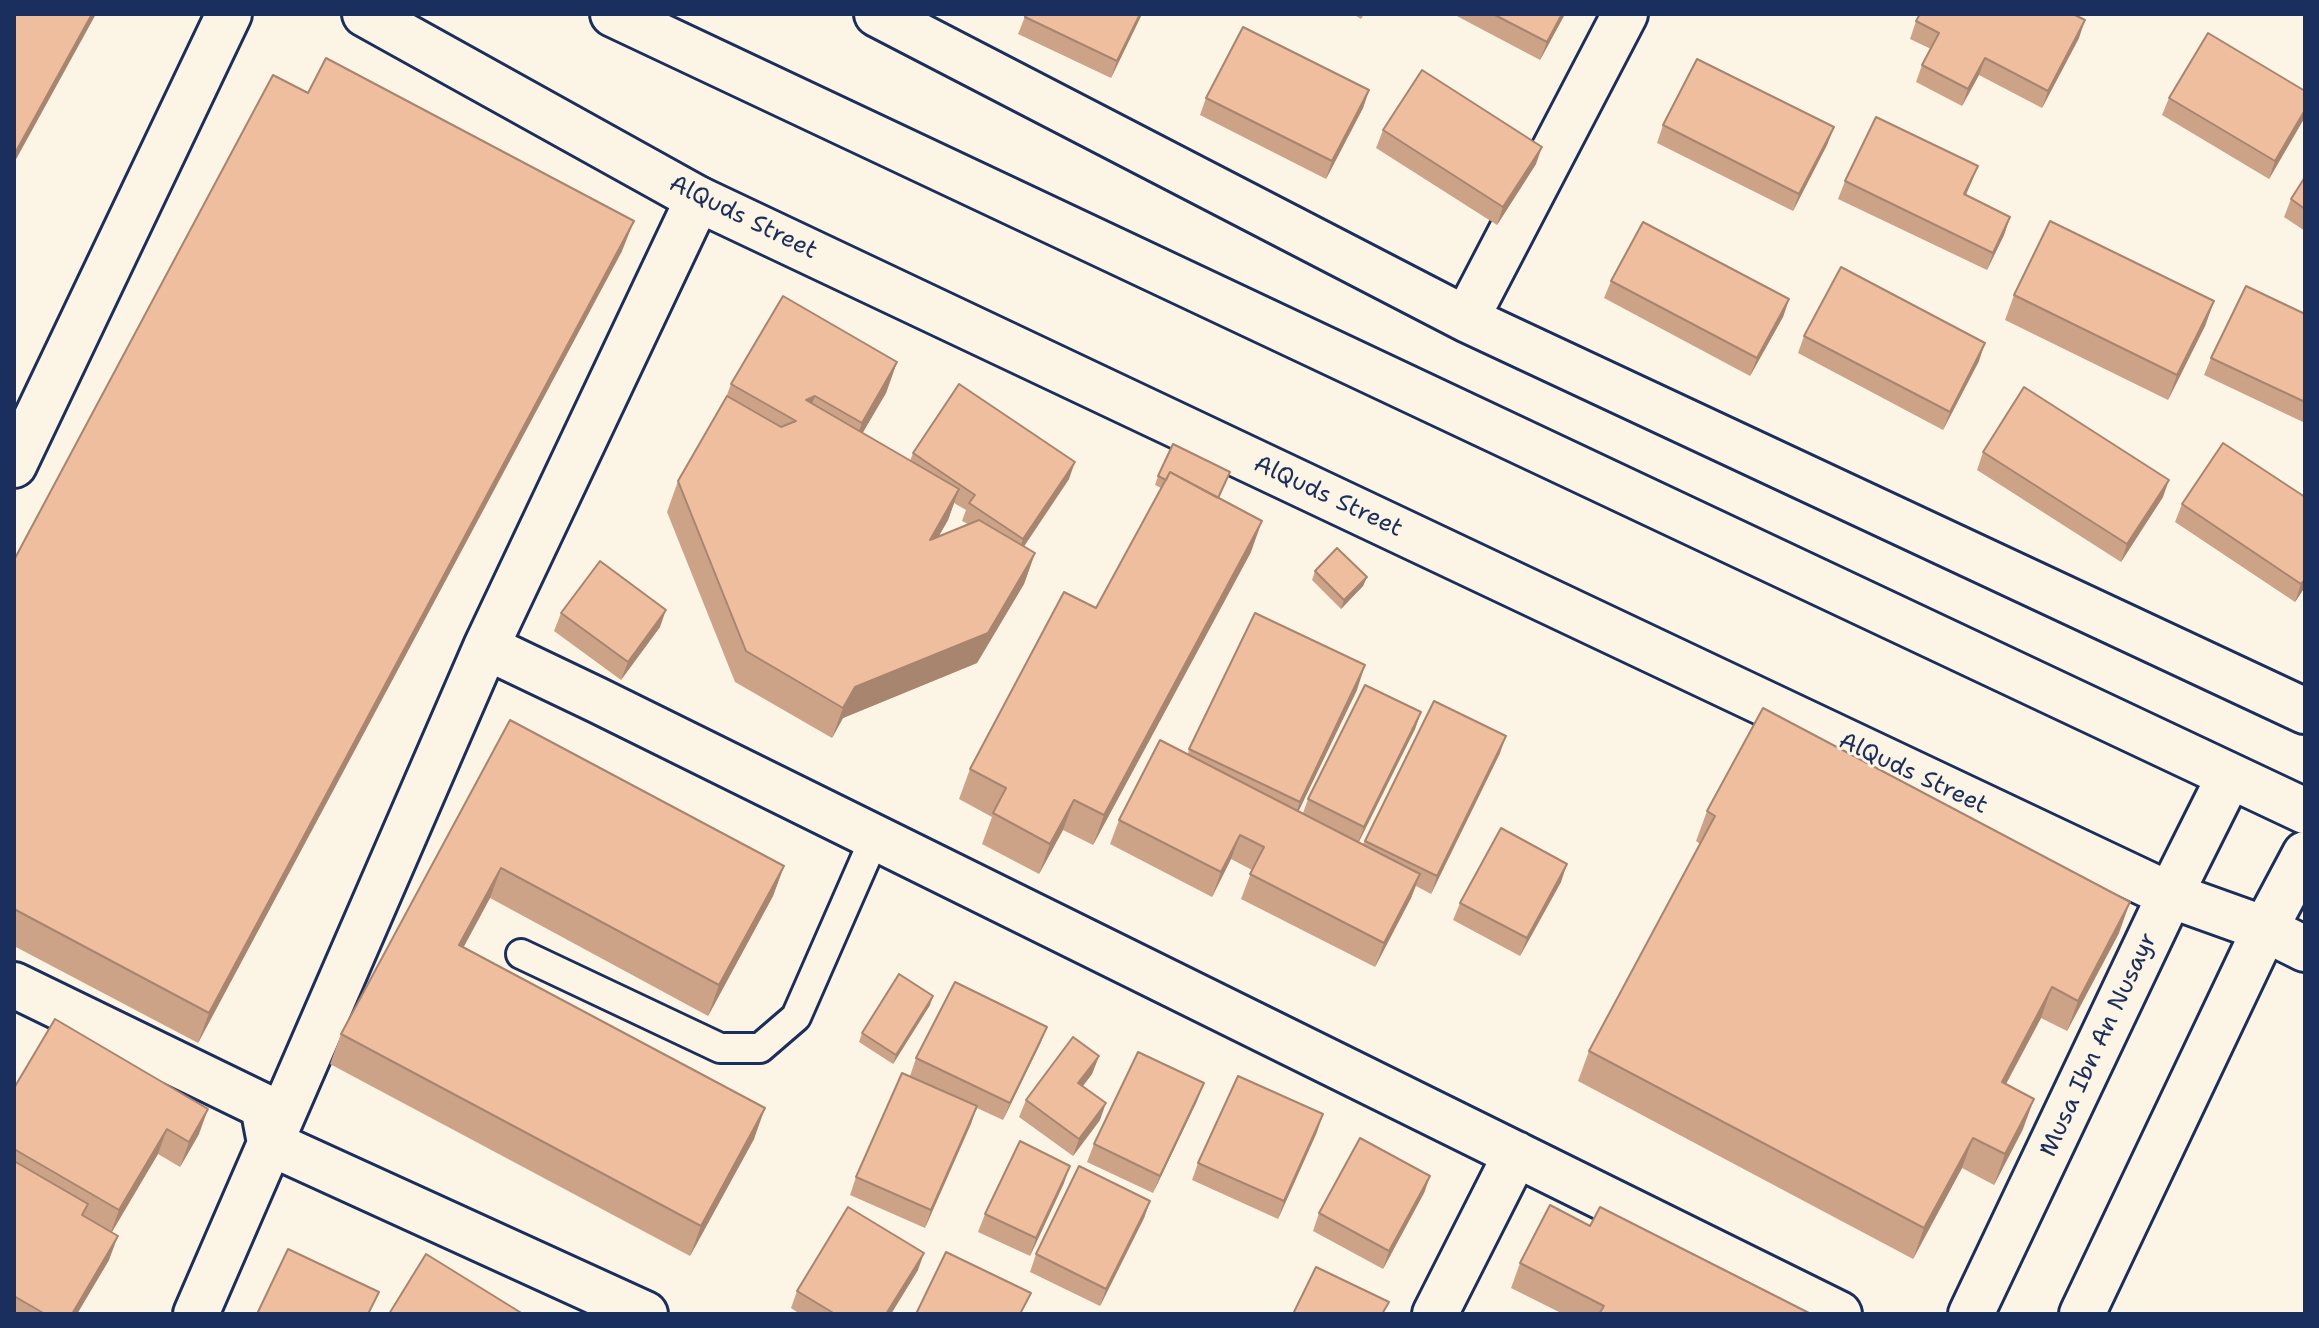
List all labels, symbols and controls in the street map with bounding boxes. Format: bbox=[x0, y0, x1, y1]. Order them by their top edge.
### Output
street label: AlQuds Street bbox=[664, 170, 822, 266]
street label: AlQuds Street bbox=[1249, 450, 1407, 544]
street label: AlQuds Street bbox=[1834, 727, 1992, 821]
street label: Musa Ibn An Nusayr bbox=[2034, 928, 2164, 1162]

